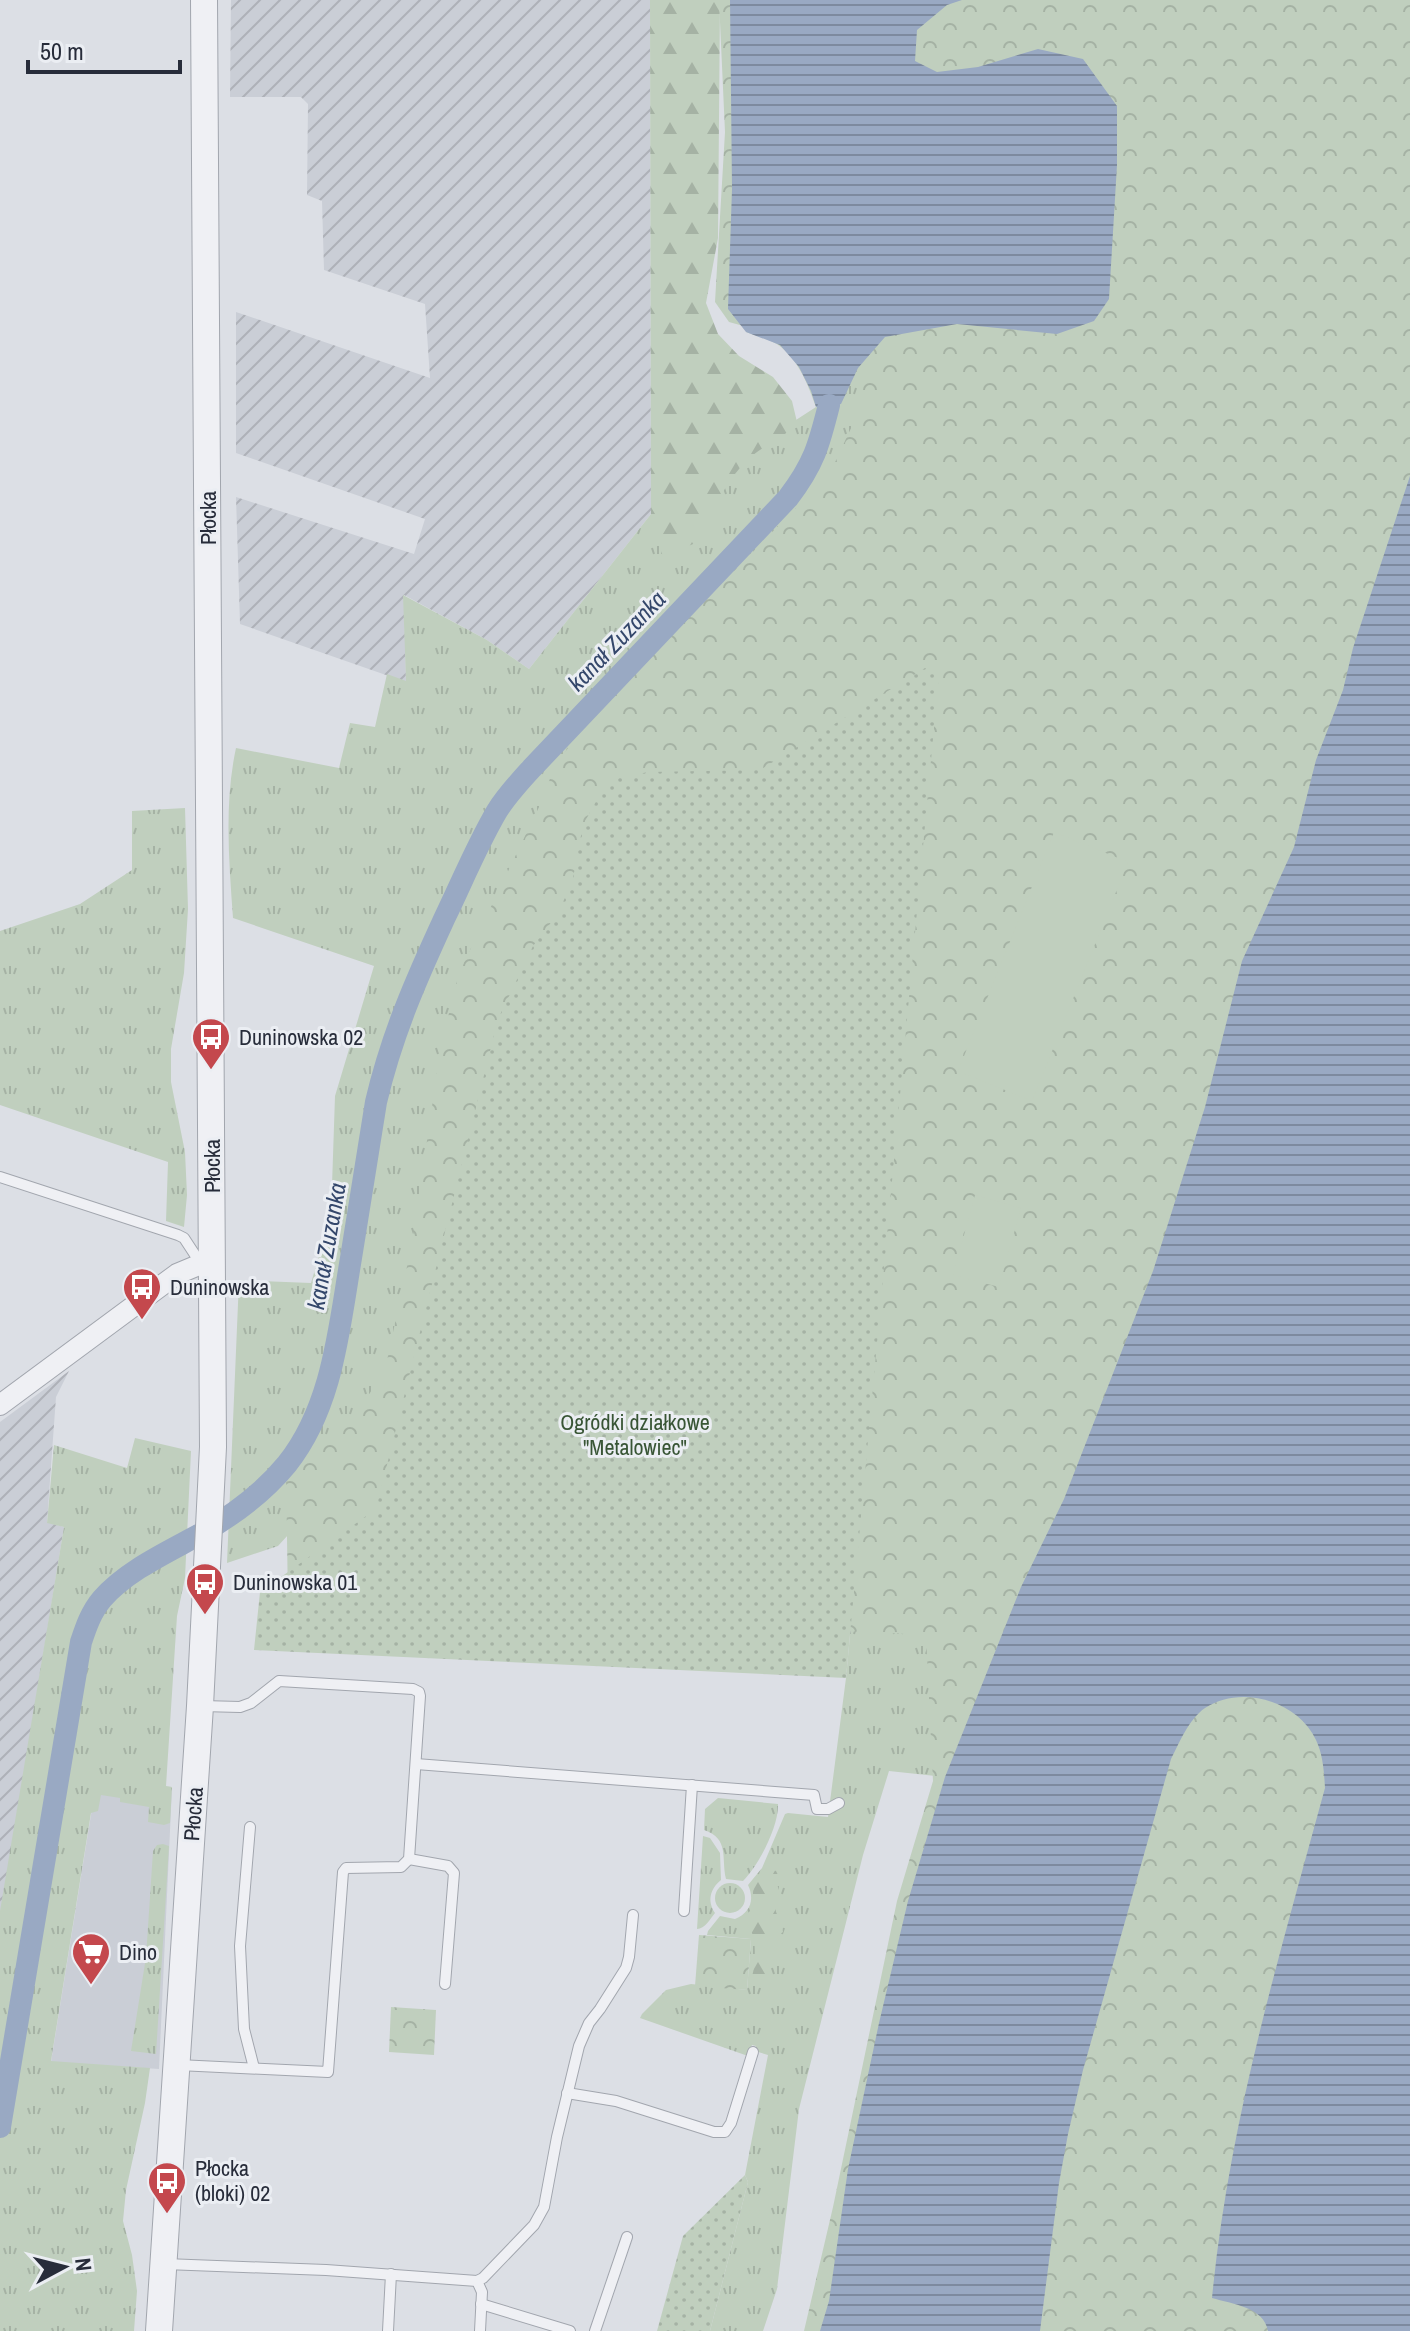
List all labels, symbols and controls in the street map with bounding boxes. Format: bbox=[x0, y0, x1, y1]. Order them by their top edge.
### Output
scale bar bbox=[28, 24, 180, 74]
text: 50 m bbox=[40, 35, 84, 67]
street label: Płocka bbox=[193, 491, 223, 545]
water label: kanał Zuzanka bbox=[560, 583, 672, 697]
bus stop icon: Duninowska 02 bbox=[190, 1016, 232, 1071]
place label: Duninowska 02 bbox=[239, 1022, 363, 1052]
street label: Płocka bbox=[197, 1139, 227, 1193]
water label: kanał Zuzanka bbox=[299, 1180, 353, 1312]
bus stop icon: Duninowska bbox=[121, 1266, 163, 1321]
place label: Duninowska bbox=[170, 1272, 269, 1302]
park label: Ogródki działkowe "Metalowiec" bbox=[560, 1407, 710, 1462]
bus stop icon: Duninowska 01 bbox=[184, 1561, 226, 1616]
place label: Duninowska 01 bbox=[233, 1567, 357, 1597]
street label: Płocka bbox=[176, 1786, 210, 1842]
supermarket icon: Dino bbox=[70, 1931, 112, 1986]
place label: Dino bbox=[119, 1937, 157, 1967]
place label: Płocka (bloki) 02 bbox=[195, 2153, 270, 2208]
bus stop icon: Płocka (bloki) 02 bbox=[146, 2160, 188, 2215]
north arrow bbox=[24, 2227, 104, 2307]
text: N bbox=[68, 2256, 100, 2273]

